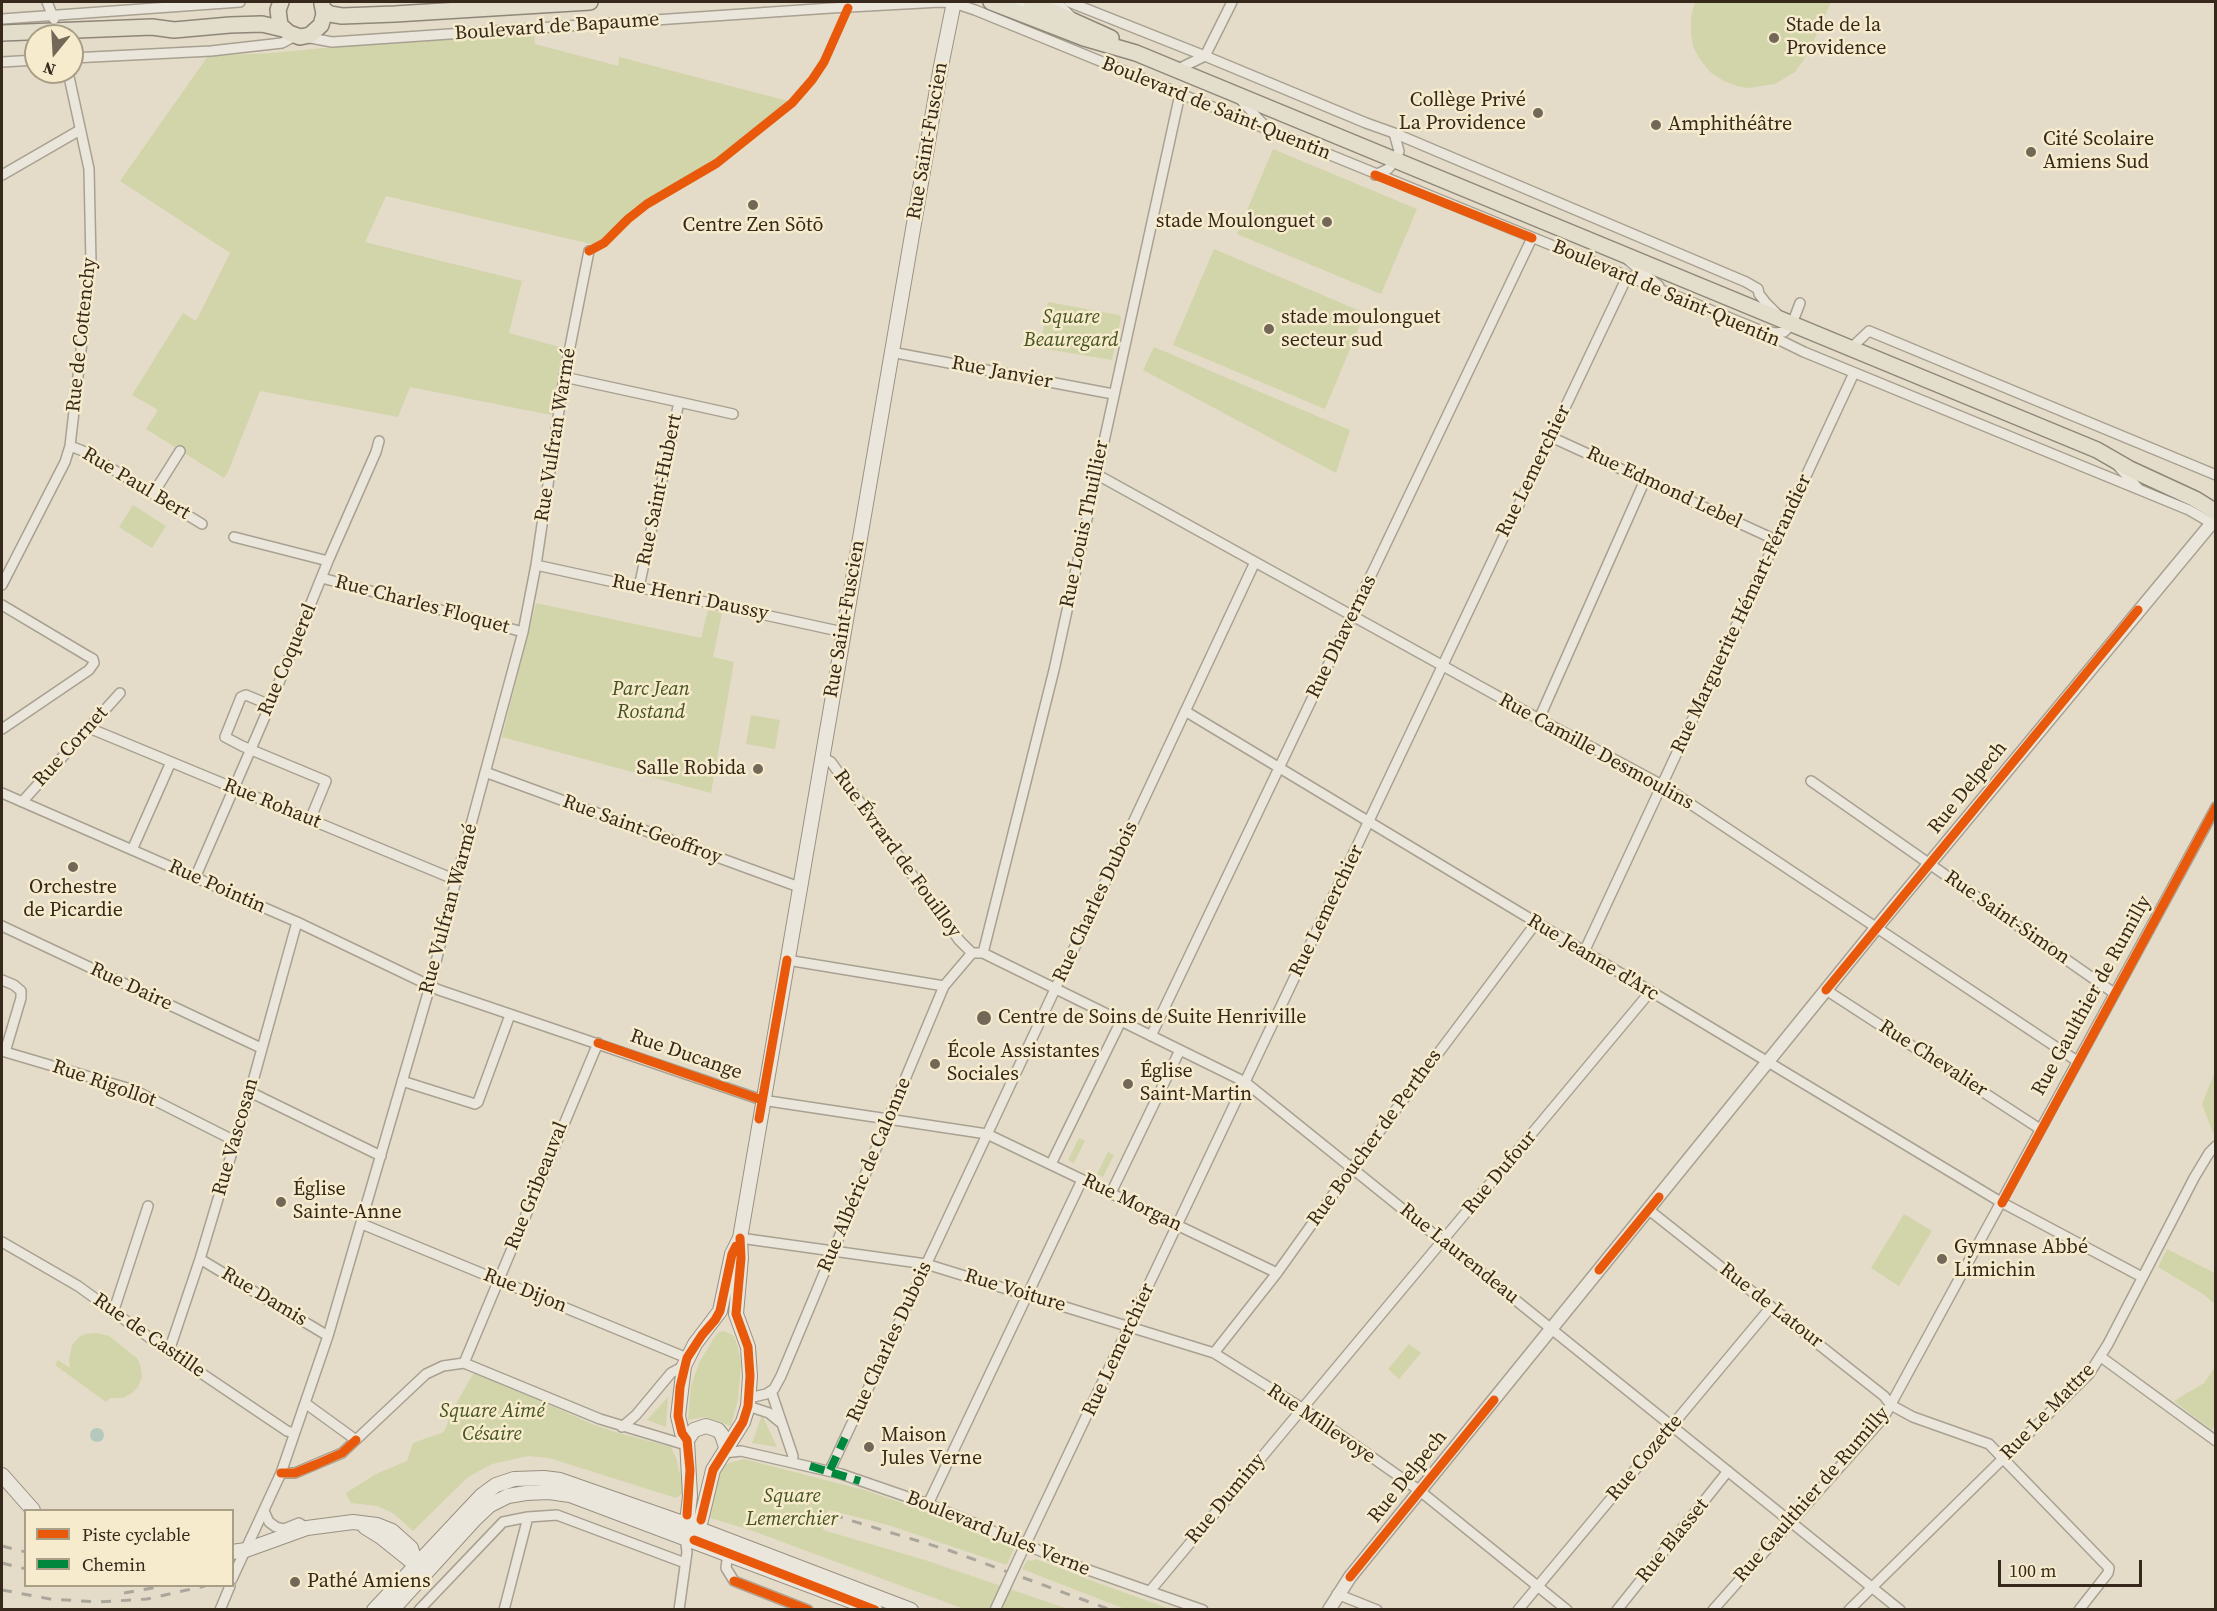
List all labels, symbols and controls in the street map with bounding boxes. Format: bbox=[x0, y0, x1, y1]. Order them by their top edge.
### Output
street label: Boulevard de Bapaume bbox=[454, 8, 660, 46]
place label: Stade de la Providence bbox=[1786, 14, 1886, 61]
north arrow bbox=[24, 24, 84, 84]
marker: Stade de la Providence bbox=[1767, 31, 1781, 45]
street label: Boulevard de Saint-Quentin bbox=[1098, 52, 1334, 166]
text: N bbox=[40, 57, 58, 81]
street label: Rue Saint-Fuscien bbox=[902, 60, 954, 222]
place label: Collège Privé La Providence bbox=[1399, 89, 1526, 136]
marker: Collège Privé La Providence bbox=[1531, 106, 1545, 120]
place label: Amphithéâtre bbox=[1668, 113, 1792, 137]
marker: Amphithéâtre bbox=[1649, 118, 1663, 132]
place label: Cité Scolaire Amiens Sud bbox=[2043, 128, 2154, 175]
marker: Cité Scolaire Amiens Sud bbox=[2024, 145, 2038, 159]
marker: Centre Zen Sōtō bbox=[746, 198, 760, 212]
place label: stade Moulonguet bbox=[1156, 210, 1315, 234]
place label: Centre Zen Sōtō bbox=[683, 214, 823, 238]
marker: stade Moulonguet bbox=[1320, 215, 1334, 229]
street label: Boulevard de Saint-Quentin bbox=[1549, 235, 1783, 353]
street label: Rue de Cottenchy bbox=[62, 256, 102, 414]
park label: Square Beauregard bbox=[1024, 306, 1118, 353]
place label: stade moulonguet secteur sud bbox=[1281, 306, 1441, 353]
marker: stade moulonguet secteur sud bbox=[1262, 322, 1276, 336]
street label: Rue Vulfran Warmé bbox=[530, 346, 582, 524]
street label: Rue Janvier bbox=[949, 351, 1055, 395]
street label: Rue Lemerchier bbox=[1492, 401, 1576, 541]
street label: Rue Saint-Hubert bbox=[632, 412, 688, 568]
street label: Rue Louis Thuillier bbox=[1055, 438, 1115, 610]
street label: Rue Edmond Lebel bbox=[1582, 441, 1746, 535]
street label: Rue Paul Bert bbox=[78, 442, 194, 526]
street label: Rue Marguerite Hémart-Férandier bbox=[1667, 470, 1817, 758]
street label: Rue Saint-Fuscien bbox=[819, 538, 871, 700]
street label: Rue Charles Floquet bbox=[332, 570, 512, 640]
street label: Rue Henri Daussy bbox=[609, 570, 771, 626]
street label: Rue Dhavernas bbox=[1302, 571, 1382, 703]
street label: Rue Coquerel bbox=[254, 600, 322, 720]
park label: Parc Jean Rostand bbox=[612, 678, 690, 725]
street label: Rue Camille Desmoulins bbox=[1494, 688, 1698, 816]
street label: Rue Cornet bbox=[29, 702, 113, 792]
street label: Rue Delpech bbox=[1923, 737, 2013, 839]
place label: Salle Robida bbox=[636, 757, 746, 781]
marker: Salle Robida bbox=[751, 762, 765, 776]
street label: Rue Évrard de Fouilloy bbox=[828, 765, 966, 943]
street label: Rue Rohaut bbox=[220, 774, 324, 834]
street label: Rue Saint-Geoffroy bbox=[559, 790, 725, 870]
street label: Rue Charles Dubois bbox=[1048, 818, 1144, 986]
street label: Rue Vulfran Warmé bbox=[415, 821, 483, 997]
street label: Rue Lemerchier bbox=[1285, 841, 1369, 981]
street label: Rue Pointin bbox=[165, 855, 269, 919]
marker: Orchestre de Picardie bbox=[66, 860, 80, 874]
street label: Rue Saint-Simon bbox=[1940, 866, 2074, 970]
place label: Orchestre de Picardie bbox=[23, 876, 123, 923]
street label: Rue Gaulthier de Rumilly bbox=[2027, 892, 2157, 1100]
street label: Rue Jeanne d'Arc bbox=[1523, 909, 1663, 1007]
street label: Rue Daire bbox=[86, 958, 176, 1016]
place label: Centre de Soins de Suite Henriville bbox=[998, 1006, 1306, 1030]
marker: Centre de Soins de Suite Henriville bbox=[975, 1009, 993, 1027]
street label: Rue Chevalier bbox=[1874, 1015, 1992, 1103]
street label: Rue Ducange bbox=[627, 1025, 745, 1085]
place label: École Assistantes Sociales bbox=[947, 1040, 1100, 1087]
street label: Rue Boucher de Perthes bbox=[1303, 1045, 1447, 1231]
street label: Rue Rigollot bbox=[49, 1055, 159, 1113]
marker: École Assistantes Sociales bbox=[928, 1057, 942, 1071]
place label: Église Saint-Martin bbox=[1140, 1060, 1252, 1107]
street label: Rue Albéric de Calonne bbox=[813, 1074, 917, 1276]
street label: Rue Vascosan bbox=[208, 1075, 264, 1199]
marker: Église Saint-Martin bbox=[1121, 1077, 1135, 1091]
street label: Rue Gribeauval bbox=[500, 1118, 574, 1254]
street label: Rue Dufour bbox=[1458, 1126, 1542, 1220]
street label: Rue Morgan bbox=[1078, 1169, 1186, 1237]
place label: Église Sainte-Anne bbox=[293, 1178, 402, 1225]
marker: Église Sainte-Anne bbox=[274, 1195, 288, 1209]
street label: Rue Laurendeau bbox=[1394, 1199, 1524, 1309]
place label: Gymnase Abbé Limichin bbox=[1954, 1236, 2088, 1283]
marker: Gymnase Abbé Limichin bbox=[1935, 1252, 1949, 1266]
street label: Rue Charles Dubois bbox=[842, 1258, 938, 1426]
street label: Rue de Latour bbox=[1714, 1258, 1828, 1354]
street label: Rue Damis bbox=[217, 1262, 311, 1332]
street label: Rue Dijon bbox=[480, 1263, 570, 1319]
street label: Rue Voiture bbox=[961, 1264, 1069, 1318]
street label: Rue Lemerchier bbox=[1078, 1280, 1160, 1420]
street label: Rue de Castille bbox=[88, 1288, 210, 1384]
street label: Rue Le Mattre bbox=[1996, 1359, 2100, 1465]
street label: Rue Millevoye bbox=[1262, 1379, 1380, 1469]
park label: Square Aimé Césaire bbox=[439, 1400, 545, 1447]
street label: Rue Gaulthier de Rumilly bbox=[1729, 1402, 1895, 1588]
street label: Rue Cozette bbox=[1602, 1410, 1688, 1506]
place label: Maison Jules Verne bbox=[881, 1424, 982, 1471]
street label: Rue Delpech bbox=[1363, 1426, 1453, 1528]
marker: Maison Jules Verne bbox=[862, 1440, 876, 1454]
street label: Rue Duminy bbox=[1181, 1449, 1271, 1549]
park label: Square Lemerchier bbox=[746, 1485, 838, 1532]
street label: Boulevard Jules Verne bbox=[903, 1486, 1093, 1582]
street label: Rue Blasset bbox=[1632, 1494, 1714, 1588]
legend bbox=[24, 1509, 234, 1587]
text: Piste cyclable bbox=[82, 1522, 191, 1547]
scale bar bbox=[2001, 1548, 2145, 1586]
text: Chemin bbox=[82, 1552, 146, 1577]
text: 100 m bbox=[2009, 1558, 2056, 1583]
place label: Pathé Amiens bbox=[307, 1570, 431, 1594]
marker: Pathé Amiens bbox=[288, 1575, 302, 1589]

